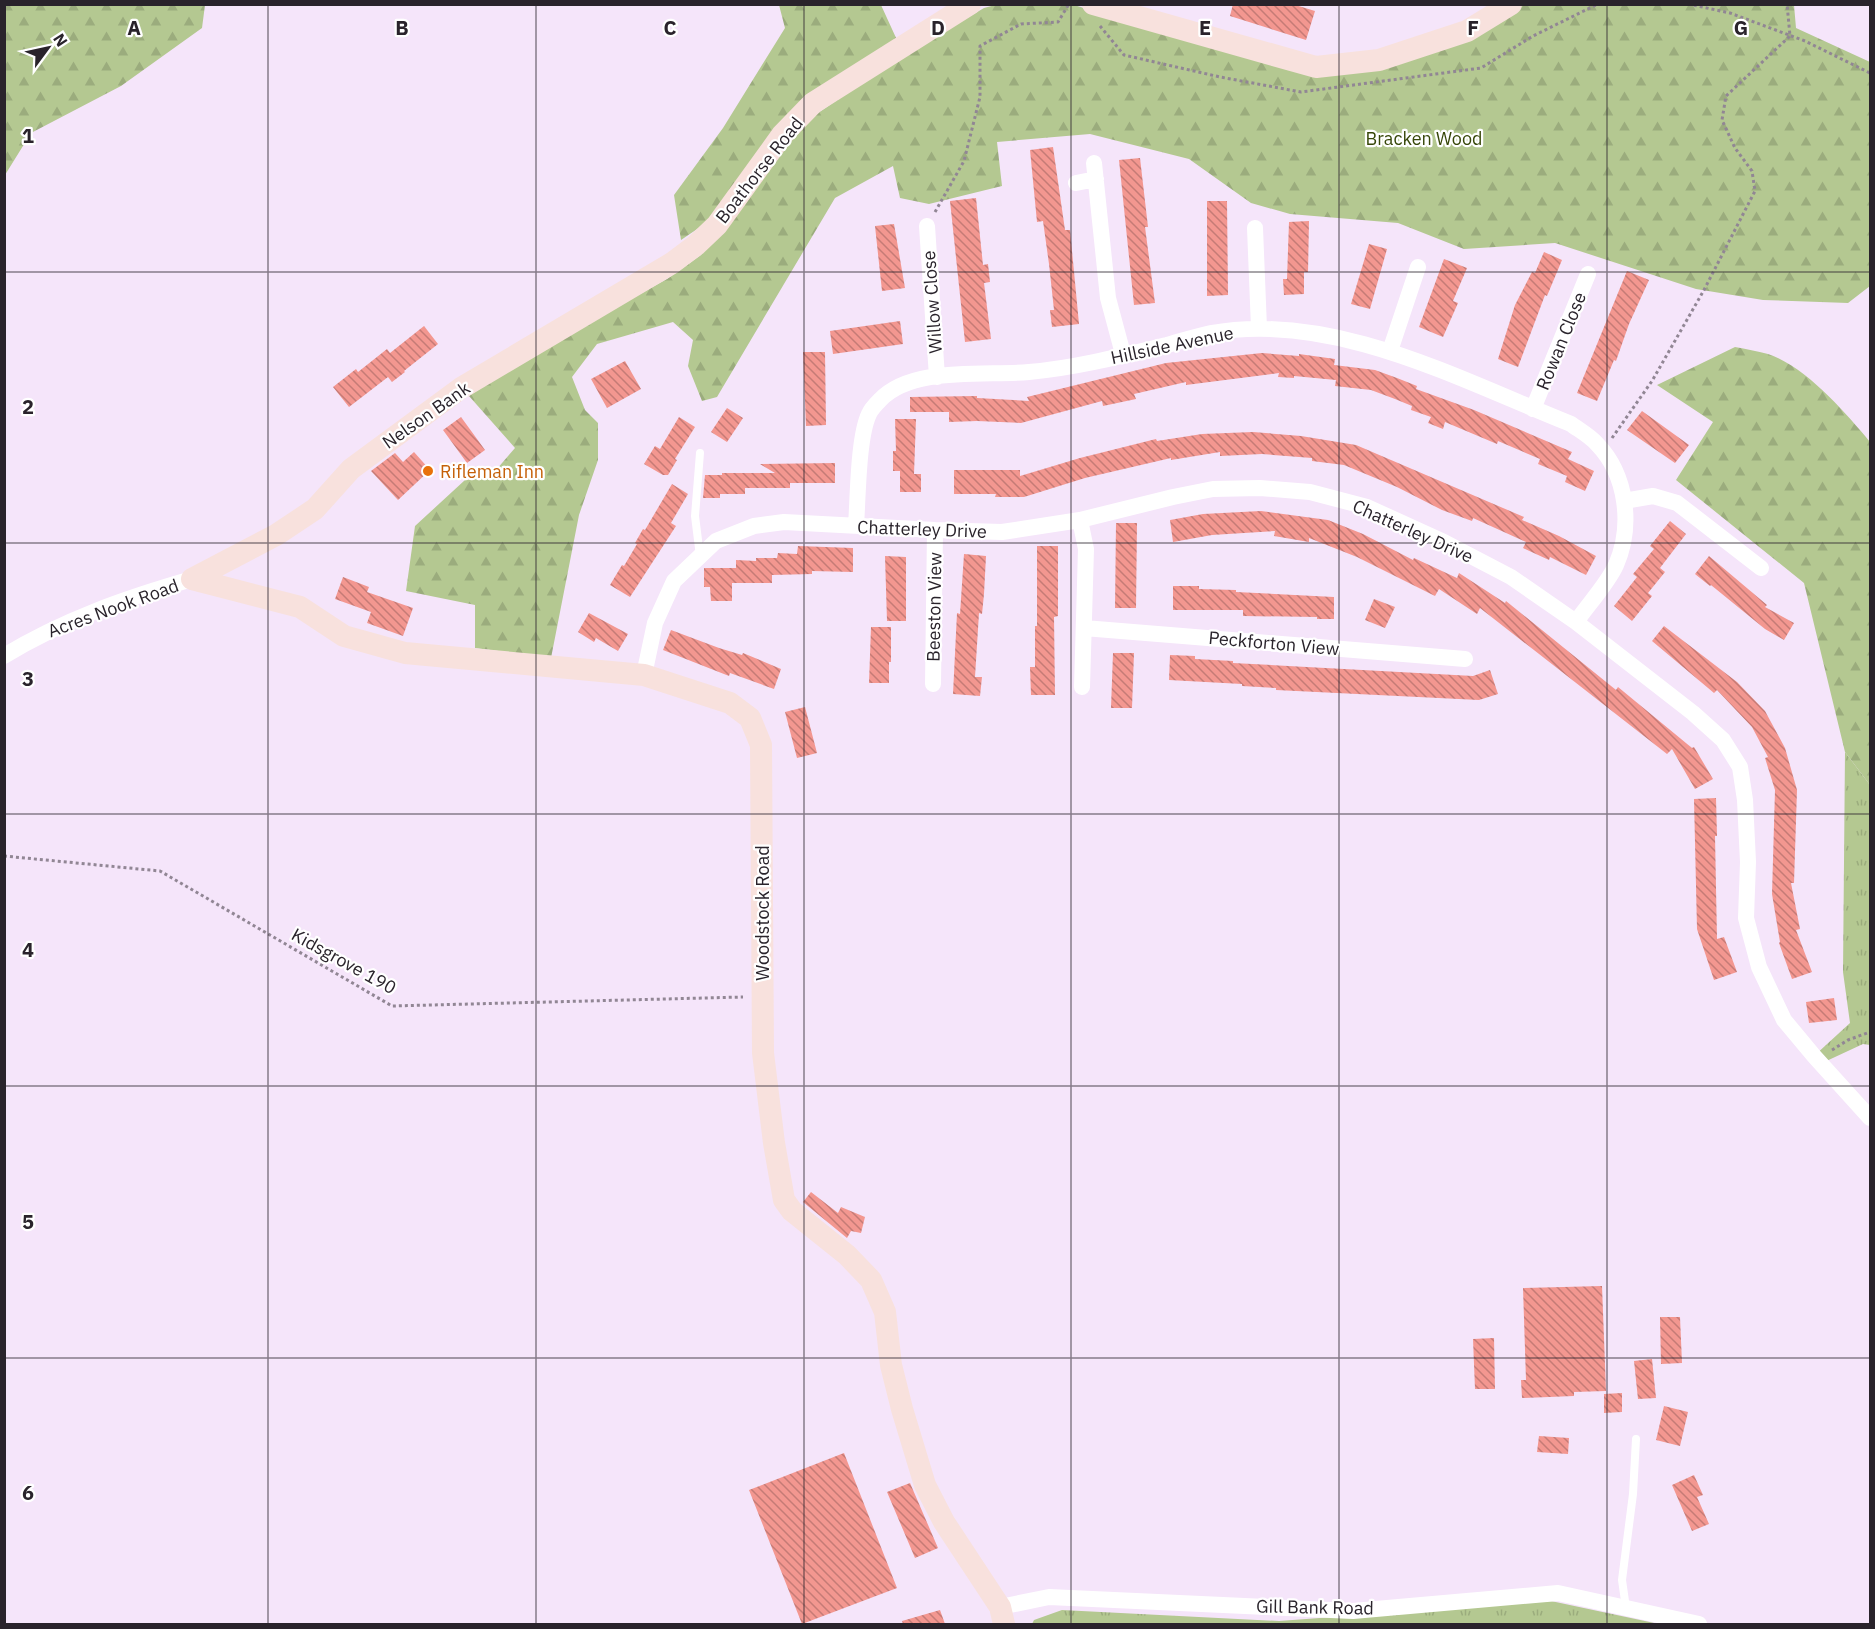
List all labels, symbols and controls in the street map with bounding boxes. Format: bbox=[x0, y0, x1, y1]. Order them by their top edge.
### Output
text: A bbox=[127, 14, 141, 41]
text: B bbox=[395, 14, 409, 41]
text: C bbox=[663, 14, 677, 41]
text: D bbox=[931, 14, 945, 41]
text: E bbox=[1199, 14, 1211, 41]
text: F bbox=[1467, 14, 1479, 41]
text: G bbox=[1734, 14, 1748, 41]
north arrow bbox=[18, 18, 78, 78]
text: N bbox=[49, 30, 72, 50]
street label: Boathorse Road bbox=[710, 112, 808, 228]
text: 1 bbox=[22, 122, 34, 149]
park label: Bracken Wood bbox=[1366, 127, 1482, 150]
street label: Willow Close bbox=[917, 250, 947, 354]
street label: Rowan Close bbox=[1531, 288, 1591, 393]
street label: Hillside Avenue bbox=[1109, 321, 1236, 369]
street label: Nelson Bank bbox=[378, 376, 475, 454]
text: 2 bbox=[22, 393, 34, 420]
place label: Rifleman Inn bbox=[440, 460, 544, 483]
marker: Rifleman Inn bbox=[421, 464, 435, 478]
street label: Chatterley Drive bbox=[1349, 494, 1477, 568]
street label: Chatterley Drive bbox=[857, 515, 987, 543]
street label: Beeston View bbox=[922, 552, 946, 662]
street label: Acres Nook Road bbox=[44, 574, 182, 642]
street label: Peckforton View bbox=[1208, 626, 1341, 660]
text: 3 bbox=[22, 665, 34, 692]
street label: Woodstock Road bbox=[751, 845, 774, 981]
street label: Kidsgrove 190 bbox=[288, 923, 400, 999]
text: 4 bbox=[22, 936, 34, 963]
text: 5 bbox=[22, 1208, 34, 1235]
text: 6 bbox=[22, 1479, 34, 1506]
street label: Gill Bank Road bbox=[1256, 1594, 1374, 1620]

